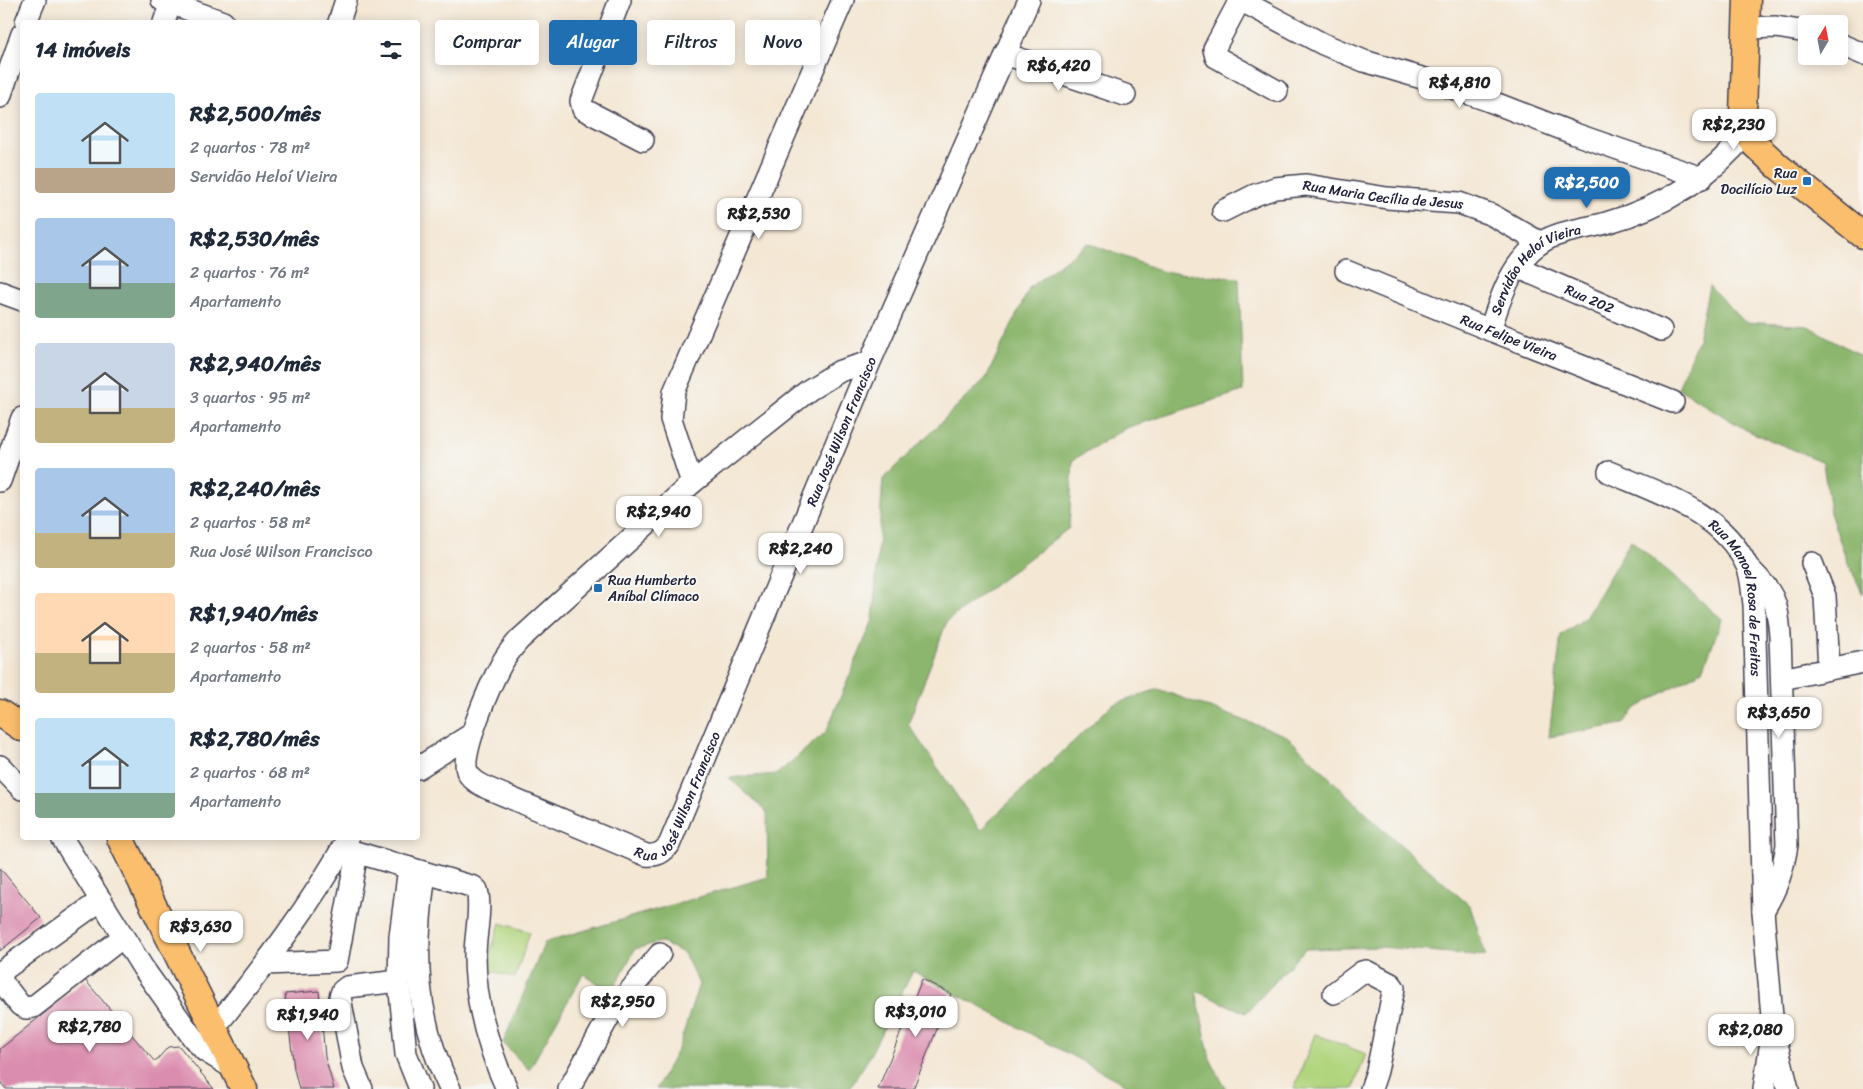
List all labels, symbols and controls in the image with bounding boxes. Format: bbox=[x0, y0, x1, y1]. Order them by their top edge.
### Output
north arrow bbox=[1798, 15, 1848, 65]
map controls bbox=[1798, 15, 1848, 65]
chip: Comprar bbox=[435, 20, 539, 65]
chip: Alugar bbox=[549, 20, 637, 65]
chip: Filtros bbox=[647, 20, 735, 65]
chip: Novo bbox=[745, 20, 820, 65]
text: 14 imóveis bbox=[35, 31, 130, 69]
icon: filters bbox=[377, 36, 405, 64]
pin: R$6,420 bbox=[1013, 49, 1105, 92]
text: R$6,420 bbox=[1027, 51, 1091, 80]
pin: R$4,810 bbox=[1414, 66, 1506, 109]
text: R$4,810 bbox=[1429, 68, 1491, 97]
text: R$2,500/mês bbox=[190, 95, 321, 133]
pin: R$2,230 bbox=[1688, 108, 1780, 151]
text: R$2,230 bbox=[1703, 110, 1765, 139]
icon: home bbox=[75, 113, 135, 173]
text: 2 quartos · 78 m² bbox=[190, 133, 310, 162]
place label: Rua Docilício Luz bbox=[1721, 161, 1798, 202]
text: Servidão Heloí Vieira bbox=[190, 162, 337, 191]
pin: R$2,500 bbox=[1541, 166, 1633, 209]
text: R$2,500 bbox=[1555, 168, 1619, 197]
street label: Rua Maria Cecília de Jesus bbox=[1301, 172, 1468, 216]
marker: Rua Docilício Luz bbox=[1801, 175, 1813, 187]
pin: R$2,530 bbox=[713, 198, 805, 240]
text: R$2,530 bbox=[728, 199, 790, 228]
street label: Servidão Heloí Vieira bbox=[1483, 217, 1583, 318]
text: R$2,530/mês bbox=[190, 220, 319, 258]
icon: home bbox=[75, 238, 135, 298]
text: 2 quartos · 76 m² bbox=[190, 258, 310, 287]
street label: Rua 202 bbox=[1561, 277, 1618, 320]
text: Apartamento bbox=[190, 287, 281, 316]
street label: Rua Felipe Vieira bbox=[1457, 307, 1561, 368]
text: R$2,940/mês bbox=[190, 345, 321, 383]
street label: Rua José Wilson Francisco bbox=[799, 353, 883, 510]
icon: home bbox=[75, 363, 135, 423]
text: 3 quartos · 95 m² bbox=[190, 383, 311, 412]
text: Apartamento bbox=[190, 412, 281, 441]
text: R$2,240/mês bbox=[190, 470, 320, 508]
icon: home bbox=[75, 488, 135, 548]
pin: R$2,940 bbox=[613, 496, 705, 538]
text: R$2,940 bbox=[627, 497, 691, 526]
text: 2 quartos · 58 m² bbox=[190, 508, 311, 537]
street label: Rua Manoel Rosa de Freitas bbox=[1703, 512, 1769, 677]
pin: R$2,240 bbox=[755, 532, 847, 575]
text: R$2,240 bbox=[769, 534, 833, 563]
text: Rua José Wilson Francisco bbox=[190, 537, 373, 566]
place label: Rua Humberto Aníbal Clímaco bbox=[607, 568, 699, 609]
marker: Rua Humberto Aníbal Clímaco bbox=[592, 582, 604, 594]
text: R$1,940/mês bbox=[190, 595, 318, 633]
icon: home bbox=[75, 613, 135, 673]
text: 2 quartos · 58 m² bbox=[190, 633, 311, 662]
text: Apartamento bbox=[190, 662, 281, 691]
pin: R$3,650 bbox=[1733, 696, 1825, 739]
text: R$3,650 bbox=[1748, 698, 1810, 727]
text: R$2,780/mês bbox=[190, 720, 320, 758]
street label: Rua José Wilson Francisco bbox=[630, 728, 727, 868]
icon: home bbox=[75, 738, 135, 798]
text: 2 quartos · 68 m² bbox=[190, 758, 310, 787]
text: Apartamento bbox=[190, 787, 281, 816]
pin: R$3,630 bbox=[155, 910, 247, 953]
text: R$3,630 bbox=[170, 912, 232, 941]
pin: R$2,950 bbox=[577, 986, 669, 1028]
text: R$2,950 bbox=[591, 987, 655, 1016]
pin: R$3,010 bbox=[870, 996, 962, 1038]
text: R$3,010 bbox=[886, 997, 946, 1026]
pin: R$1,940 bbox=[262, 998, 354, 1041]
text: R$1,940 bbox=[277, 1000, 339, 1029]
pin: R$2,780 bbox=[44, 1010, 136, 1053]
text: R$2,780 bbox=[59, 1012, 121, 1041]
pin: R$2,080 bbox=[1705, 1014, 1797, 1056]
text: R$2,080 bbox=[1719, 1015, 1783, 1044]

